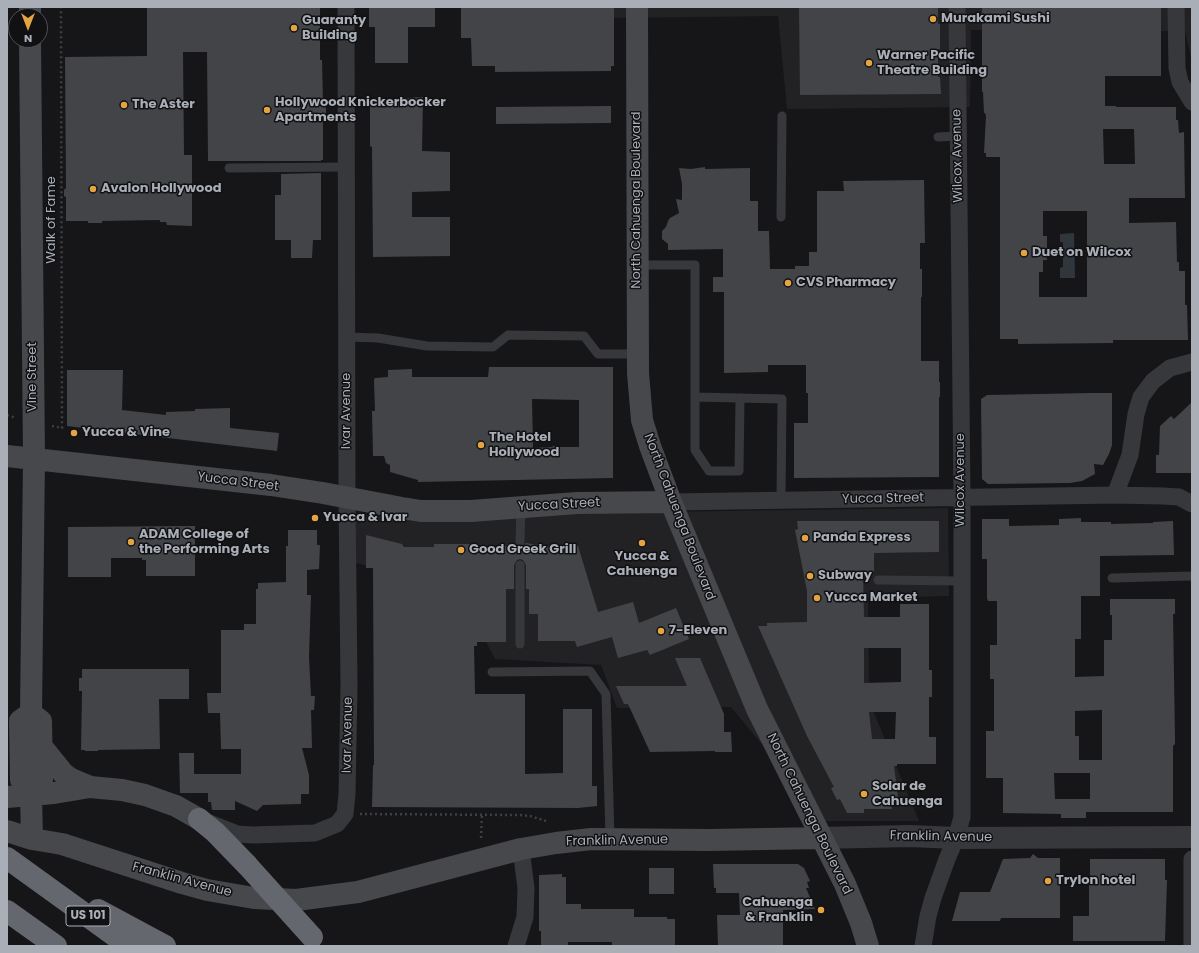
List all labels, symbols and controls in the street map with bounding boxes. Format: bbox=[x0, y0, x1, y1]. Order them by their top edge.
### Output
north arrow bbox=[8, 8, 48, 48]
place label: Murakami Sushi bbox=[941, 11, 1050, 27]
place label: Guaranty Building bbox=[302, 13, 366, 44]
marker: Murakami Sushi bbox=[928, 14, 938, 24]
marker: Guaranty Building bbox=[289, 23, 299, 33]
text: N bbox=[24, 31, 32, 47]
place label: Warner Pacific Theatre Building bbox=[877, 48, 987, 79]
marker: Warner Pacific Theatre Building bbox=[864, 58, 874, 68]
place label: Hollywood Knickerbocker Apartments bbox=[275, 95, 446, 126]
place label: The Aster bbox=[132, 97, 195, 113]
marker: The Aster bbox=[119, 100, 129, 110]
marker: Hollywood Knickerbocker Apartments bbox=[262, 105, 272, 115]
street label: Wilcox Avenue bbox=[949, 109, 967, 203]
street label: North Cahuenga Boulevard bbox=[629, 111, 645, 289]
street label: Walk of Fame bbox=[44, 176, 60, 264]
place label: Avalon Hollywood bbox=[101, 181, 221, 197]
marker: Avalon Hollywood bbox=[88, 184, 98, 194]
place label: Duet on Wilcox bbox=[1032, 245, 1131, 261]
marker: Duet on Wilcox bbox=[1019, 248, 1029, 258]
place label: CVS Pharmacy bbox=[796, 275, 896, 291]
marker: CVS Pharmacy bbox=[783, 278, 793, 288]
street label: Vine Street bbox=[25, 342, 41, 412]
street label: Ivar Avenue bbox=[339, 373, 355, 449]
place label: Yucca & Vine bbox=[82, 425, 170, 441]
marker: Yucca & Vine bbox=[69, 428, 79, 438]
place label: The Hotel Hollywood bbox=[489, 430, 559, 461]
street label: North Cahuenga Boulevard bbox=[640, 431, 718, 603]
street label: Wilcox Avenue bbox=[953, 433, 969, 527]
marker: The Hotel Hollywood bbox=[476, 440, 486, 450]
street label: Yucca Street bbox=[196, 469, 280, 495]
street label: Yucca Street bbox=[842, 490, 924, 508]
street label: Yucca Street bbox=[518, 495, 600, 515]
place label: Yucca & Ivar bbox=[323, 510, 407, 526]
marker: Yucca & Ivar bbox=[310, 513, 320, 523]
place label: ADAM College of the Performing Arts bbox=[139, 527, 270, 558]
place label: Panda Express bbox=[813, 530, 911, 546]
marker: Panda Express bbox=[800, 533, 810, 543]
marker: ADAM College of the Performing Arts bbox=[126, 537, 136, 547]
marker: Yucca & Cahuenga bbox=[637, 538, 647, 548]
place label: Good Greek Grill bbox=[469, 542, 576, 558]
marker: Good Greek Grill bbox=[456, 545, 466, 555]
place label: Yucca & Cahuenga bbox=[607, 549, 677, 580]
place label: Subway bbox=[818, 568, 872, 584]
marker: Subway bbox=[805, 571, 815, 581]
place label: Yucca Market bbox=[825, 590, 917, 606]
marker: Yucca Market bbox=[812, 593, 822, 603]
place label: 7-Eleven bbox=[669, 623, 727, 639]
marker: 7-Eleven bbox=[656, 626, 666, 636]
street label: Ivar Avenue bbox=[340, 697, 356, 773]
street label: North Cahuenga Boulevard bbox=[763, 731, 855, 897]
place label: Solar de Cahuenga bbox=[872, 779, 943, 810]
marker: Solar de Cahuenga bbox=[859, 789, 869, 799]
street label: Franklin Avenue bbox=[890, 828, 992, 846]
street label: Franklin Avenue bbox=[566, 832, 668, 850]
street label: Franklin Avenue bbox=[131, 859, 233, 901]
place label: Trylon hotel bbox=[1056, 873, 1135, 889]
marker: Trylon hotel bbox=[1043, 876, 1053, 886]
place label: Cahuenga & Franklin bbox=[742, 895, 813, 926]
marker: Cahuenga & Franklin bbox=[816, 905, 826, 915]
road number: US 101 bbox=[66, 906, 110, 926]

